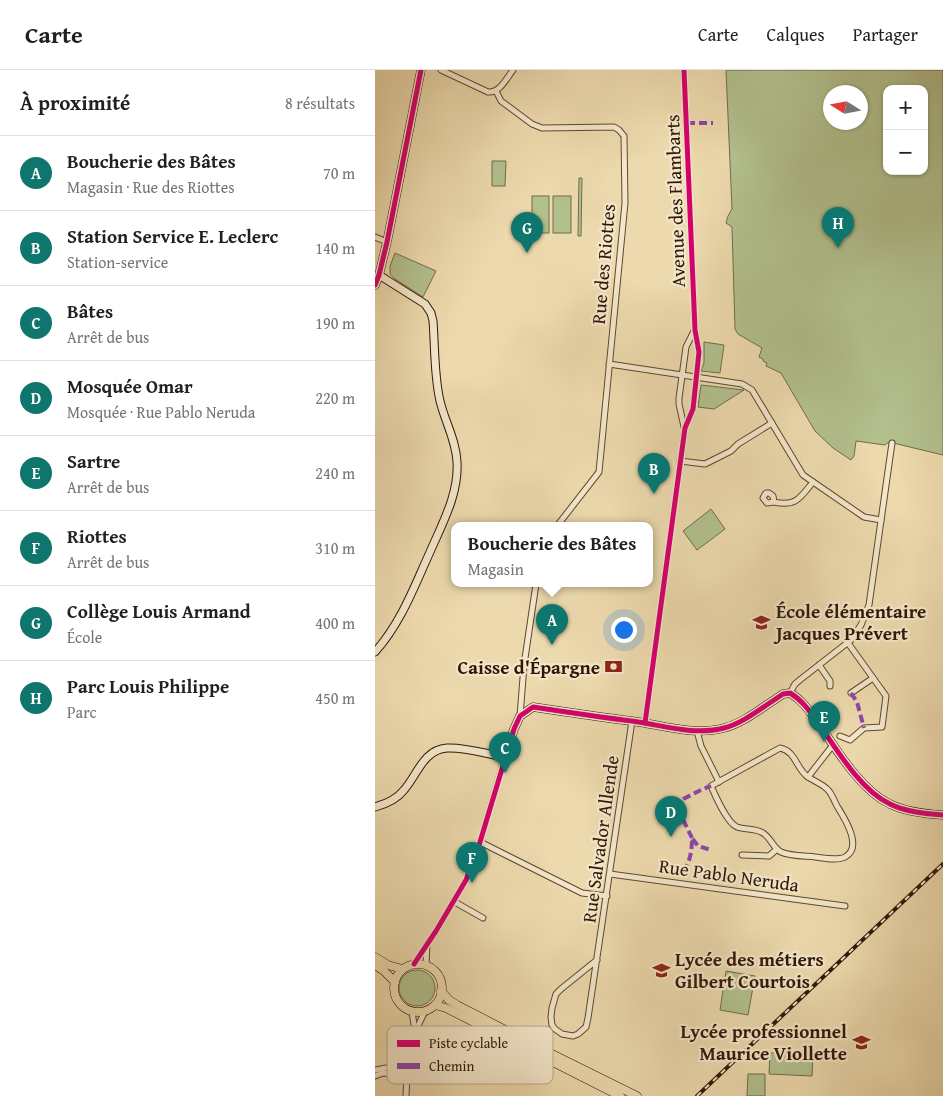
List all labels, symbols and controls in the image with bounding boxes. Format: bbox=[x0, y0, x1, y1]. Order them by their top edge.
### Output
text: Carte bbox=[25, 17, 83, 52]
text: Carte bbox=[698, 21, 739, 48]
text: Calques bbox=[767, 21, 825, 48]
text: Partager bbox=[853, 21, 918, 48]
north arrow bbox=[823, 85, 868, 130]
map controls bbox=[883, 85, 928, 175]
button: + bbox=[883, 85, 928, 130]
text: À proximité bbox=[20, 87, 130, 118]
text: 8 résultats bbox=[285, 91, 355, 115]
street label: Avenue des Flambarts bbox=[658, 114, 692, 288]
button: − bbox=[883, 130, 928, 175]
text: Boucherie des Bâtes bbox=[67, 147, 236, 175]
text: A bbox=[31, 161, 41, 185]
text: 70 m bbox=[323, 161, 355, 185]
text: Magasin · Rue des Riottes bbox=[67, 175, 235, 199]
street label: Rue des Riottes bbox=[584, 203, 622, 325]
pin: H bbox=[822, 207, 854, 248]
pin: G bbox=[511, 212, 543, 253]
text: Station Service E. Leclerc bbox=[67, 222, 278, 250]
text: B bbox=[31, 236, 41, 260]
text: 140 m bbox=[315, 236, 355, 260]
text: Station-service bbox=[67, 250, 168, 274]
text: Bâtes bbox=[67, 297, 113, 325]
text: C bbox=[31, 311, 41, 335]
text: 190 m bbox=[315, 311, 355, 335]
text: Arrêt de bus bbox=[67, 325, 149, 349]
text: Mosquée Omar bbox=[67, 372, 193, 400]
text: D bbox=[31, 386, 41, 410]
text: 220 m bbox=[315, 386, 355, 410]
text: Mosquée · Rue Pablo Neruda bbox=[67, 400, 255, 424]
text: Sartre bbox=[67, 447, 120, 475]
pin: B bbox=[638, 453, 670, 494]
text: E bbox=[32, 461, 40, 485]
text: 240 m bbox=[315, 461, 355, 485]
text: Arrêt de bus bbox=[67, 475, 149, 499]
text: Riottes bbox=[67, 522, 127, 550]
popup bbox=[451, 522, 653, 587]
text: Boucherie des Bâtes bbox=[468, 529, 636, 557]
text: F bbox=[32, 536, 40, 560]
text: 310 m bbox=[315, 536, 355, 560]
text: Arrêt de bus bbox=[67, 550, 149, 574]
text: Magasin bbox=[468, 557, 524, 581]
text: Collège Louis Armand bbox=[67, 597, 251, 625]
place label: École élémentaire Jacques Prévert bbox=[773, 597, 926, 647]
pin: A bbox=[536, 604, 568, 645]
text: G bbox=[31, 611, 41, 635]
text: 400 m bbox=[315, 611, 355, 635]
school or university icon: École élémentaire Jacques Prévert bbox=[752, 612, 772, 632]
your location bbox=[611, 617, 637, 643]
text: École bbox=[67, 625, 102, 649]
place label: Caisse d'Épargne bbox=[458, 653, 600, 681]
bank icon: Caisse d'Épargne bbox=[604, 657, 624, 677]
text: Parc Louis Philippe bbox=[67, 672, 229, 700]
text: H bbox=[30, 686, 42, 710]
text: 450 m bbox=[315, 686, 355, 710]
text: Parc bbox=[67, 700, 97, 724]
pin: E bbox=[808, 701, 840, 742]
pin: C bbox=[489, 732, 521, 773]
street label: Rue Salvador Allende bbox=[574, 753, 626, 924]
pin: D bbox=[655, 796, 687, 837]
pin: F bbox=[456, 842, 488, 883]
street label: Rue Pablo Neruda bbox=[657, 851, 801, 899]
place label: Lycée des métiers Gilbert Courtois bbox=[675, 945, 824, 995]
school or university icon: Lycée des métiers Gilbert Courtois bbox=[651, 960, 671, 980]
place label: Lycée professionnel Maurice Viollette bbox=[680, 1017, 847, 1067]
legend bbox=[387, 1026, 553, 1084]
school or university icon: Lycée professionnel Maurice Viollette bbox=[851, 1032, 871, 1052]
text: Piste cyclable bbox=[429, 1033, 509, 1053]
text: Chemin bbox=[429, 1056, 474, 1076]

